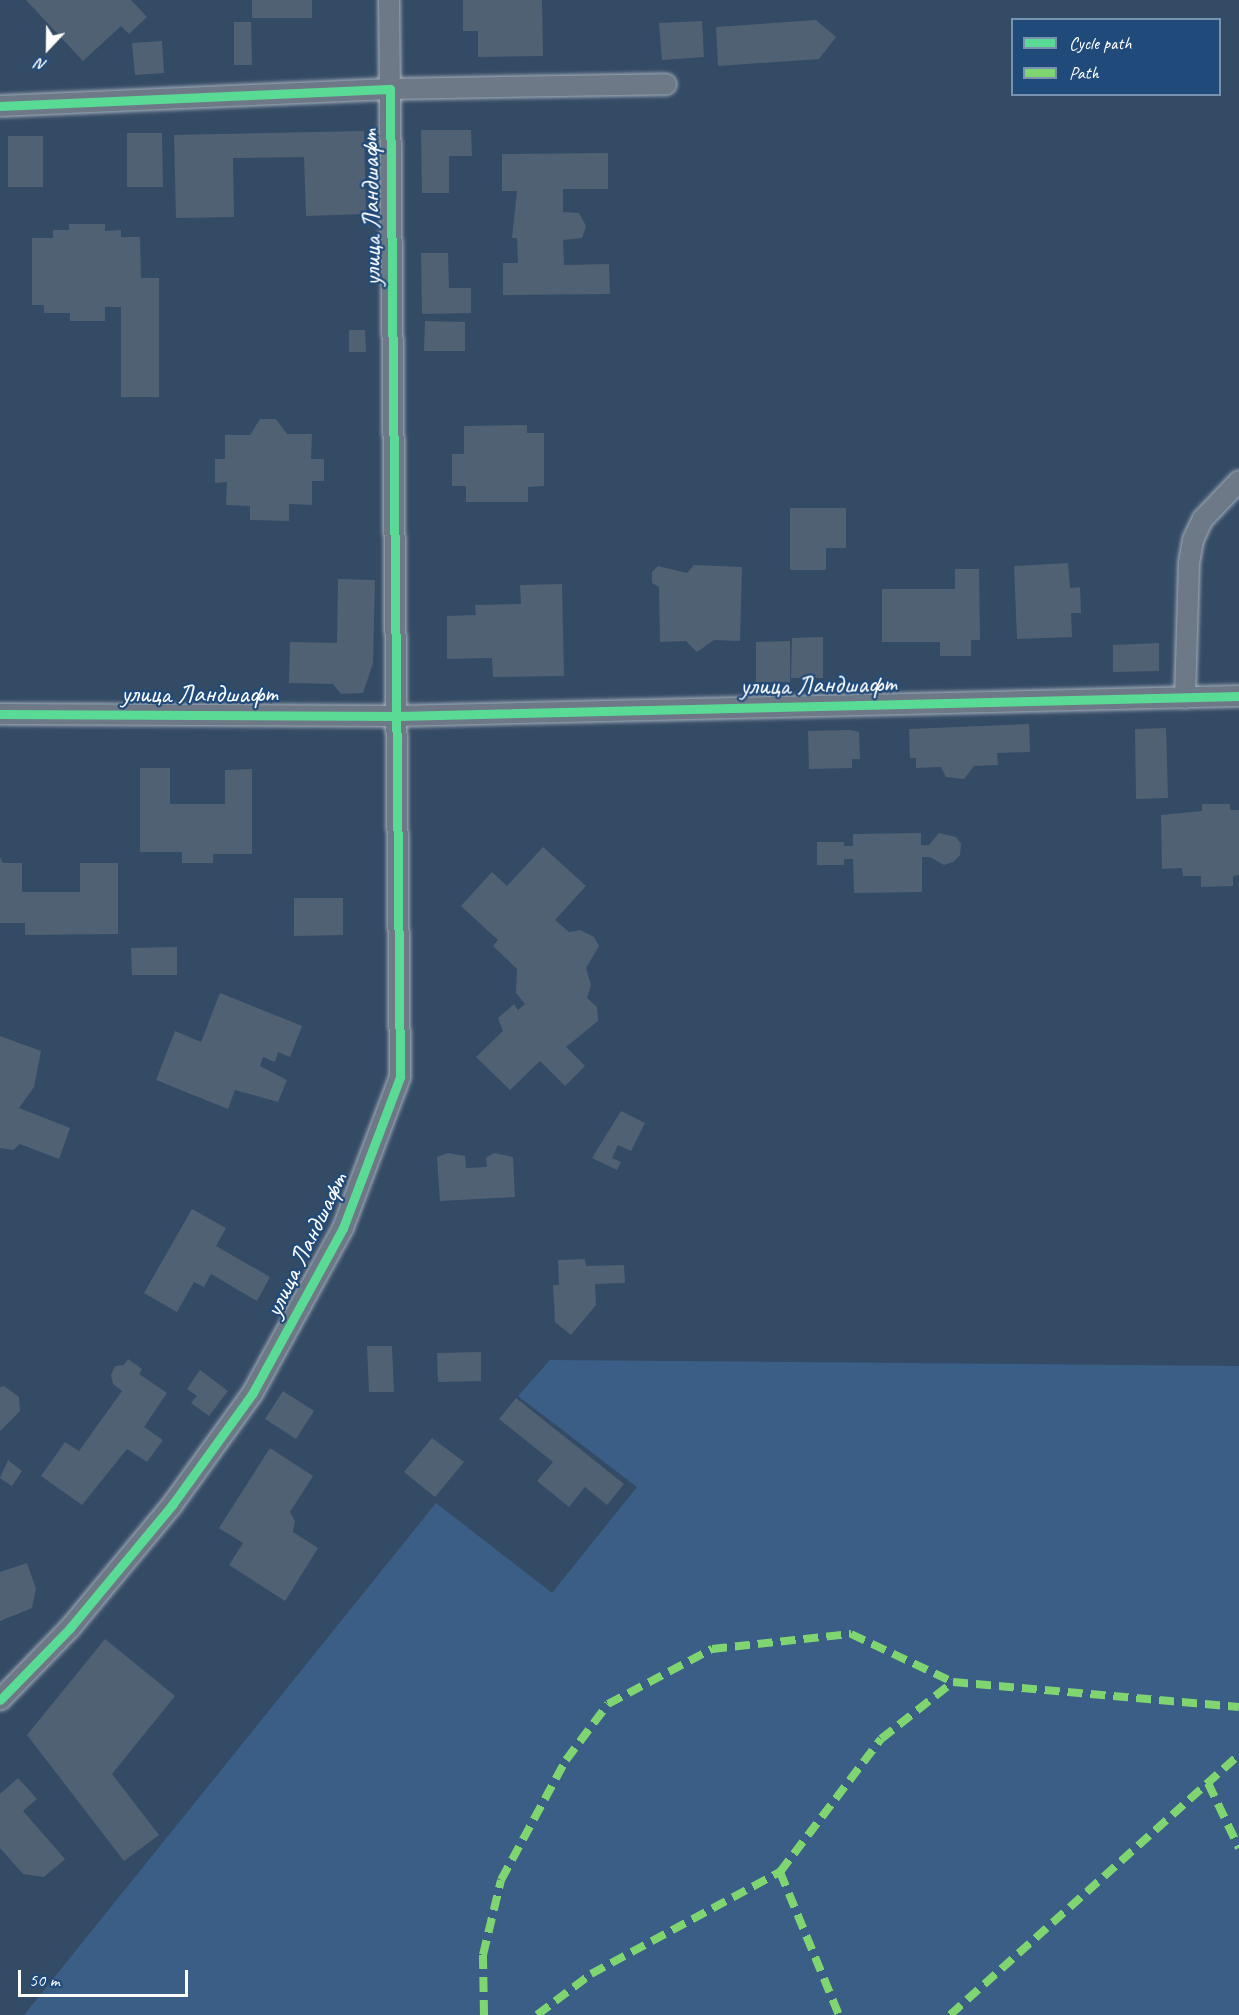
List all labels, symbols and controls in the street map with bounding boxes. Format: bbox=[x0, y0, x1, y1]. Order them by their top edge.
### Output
north arrow bbox=[18, 18, 78, 78]
legend bbox=[1011, 18, 1221, 96]
text: Cycle path bbox=[1069, 32, 1131, 54]
text: N bbox=[33, 54, 50, 76]
text: Path bbox=[1069, 62, 1099, 84]
street label: улица Ландшафт bbox=[354, 129, 388, 287]
street label: улица Ландшафт bbox=[739, 668, 897, 702]
street label: улица Ландшафт bbox=[121, 678, 277, 710]
street label: улица Ландшафт bbox=[258, 1168, 354, 1322]
scale bar bbox=[21, 1958, 190, 1996]
text: 50 m bbox=[29, 1969, 60, 1991]

